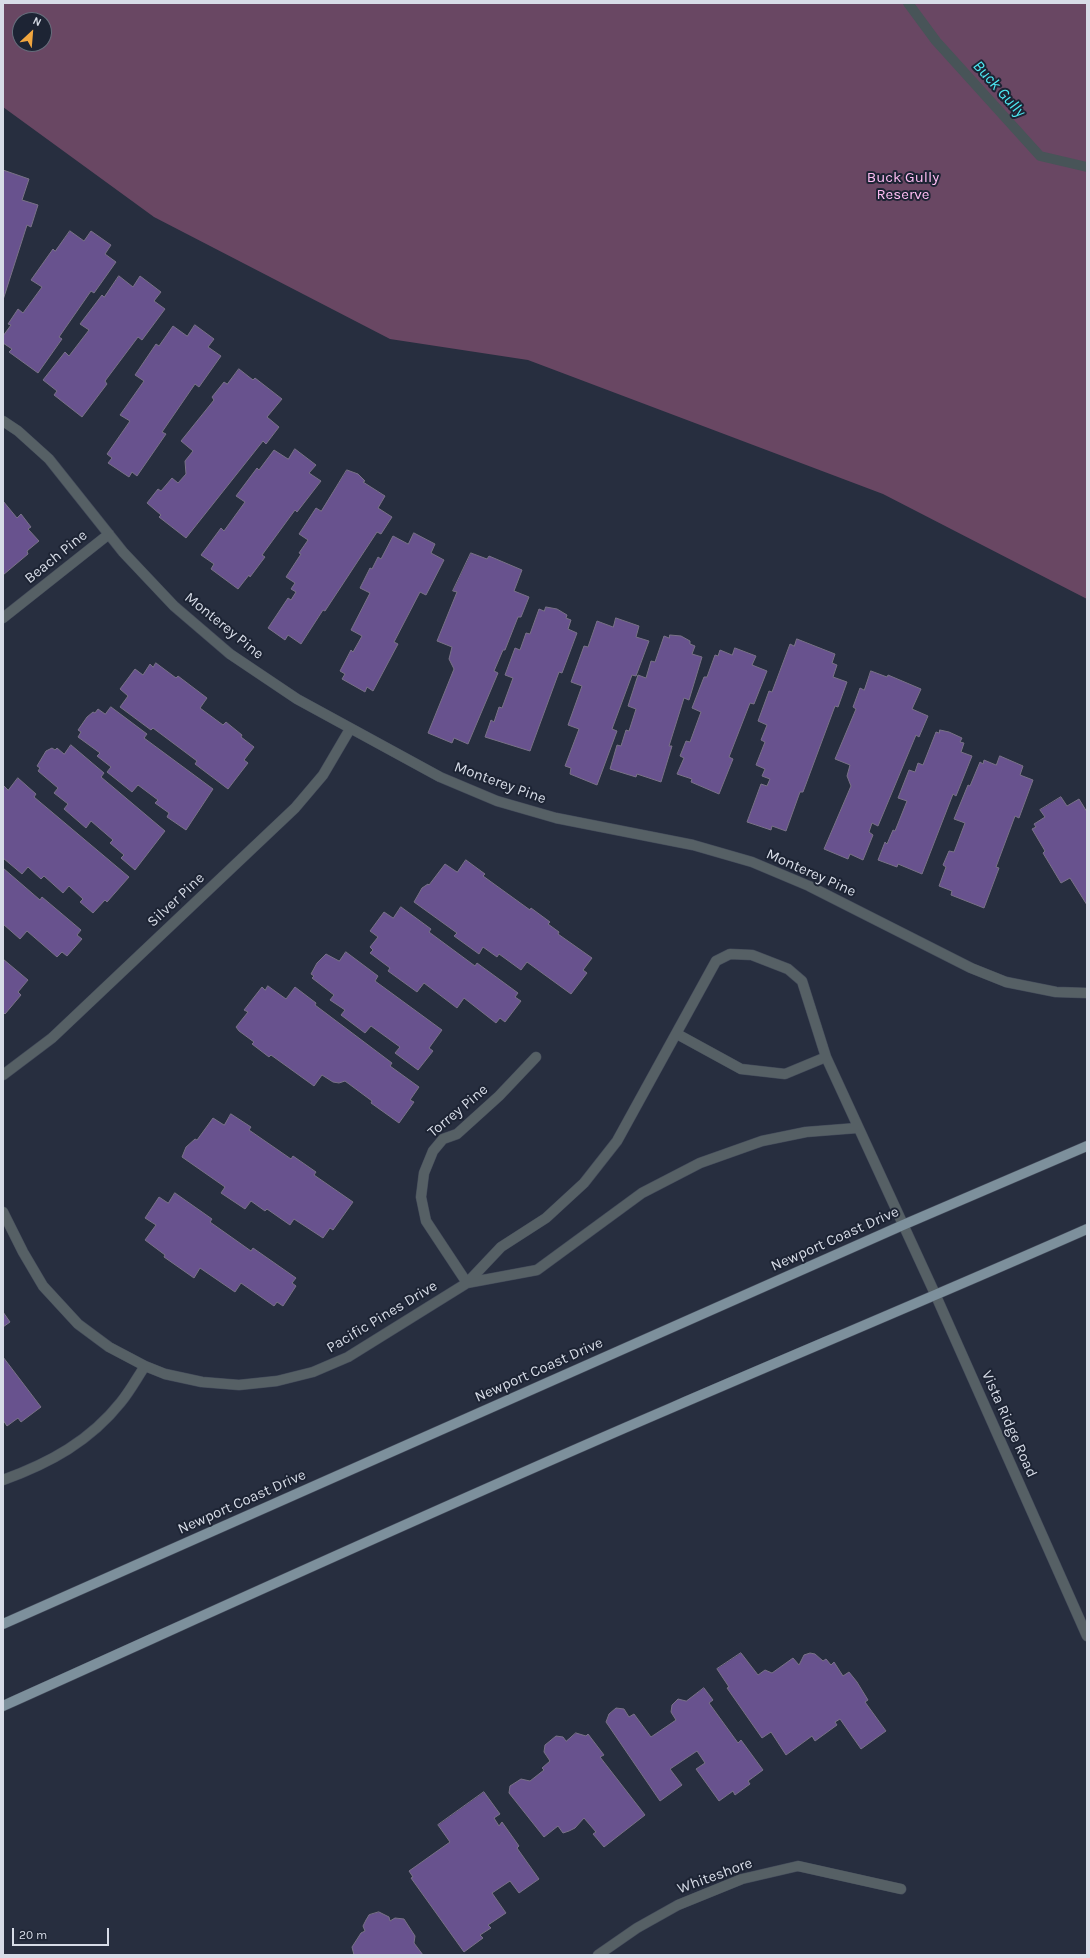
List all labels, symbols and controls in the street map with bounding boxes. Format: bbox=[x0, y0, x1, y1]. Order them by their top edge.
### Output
north arrow bbox=[12, 12, 52, 52]
text: N bbox=[31, 14, 43, 29]
water label: Buck Gully bbox=[969, 57, 1029, 121]
park label: Buck Gully Reserve bbox=[867, 169, 939, 204]
street label: Beach Pine bbox=[21, 526, 91, 588]
street label: Monterey Pine bbox=[181, 589, 267, 663]
street label: Monterey Pine bbox=[452, 758, 548, 808]
street label: Monterey Pine bbox=[763, 845, 859, 901]
street label: Silver Pine bbox=[144, 869, 208, 931]
street label: Torrey Pine bbox=[424, 1081, 492, 1141]
street label: Newport Coast Drive bbox=[768, 1203, 902, 1275]
street label: Pacific Pines Drive bbox=[323, 1277, 441, 1357]
street label: Newport Coast Drive bbox=[472, 1334, 606, 1406]
street label: Vista Ridge Road bbox=[977, 1368, 1041, 1480]
street label: Newport Coast Drive bbox=[175, 1466, 309, 1538]
street label: Whiteshore bbox=[675, 1854, 755, 1898]
scale bar bbox=[14, 1920, 111, 1946]
text: 20 m bbox=[19, 1928, 47, 1942]

